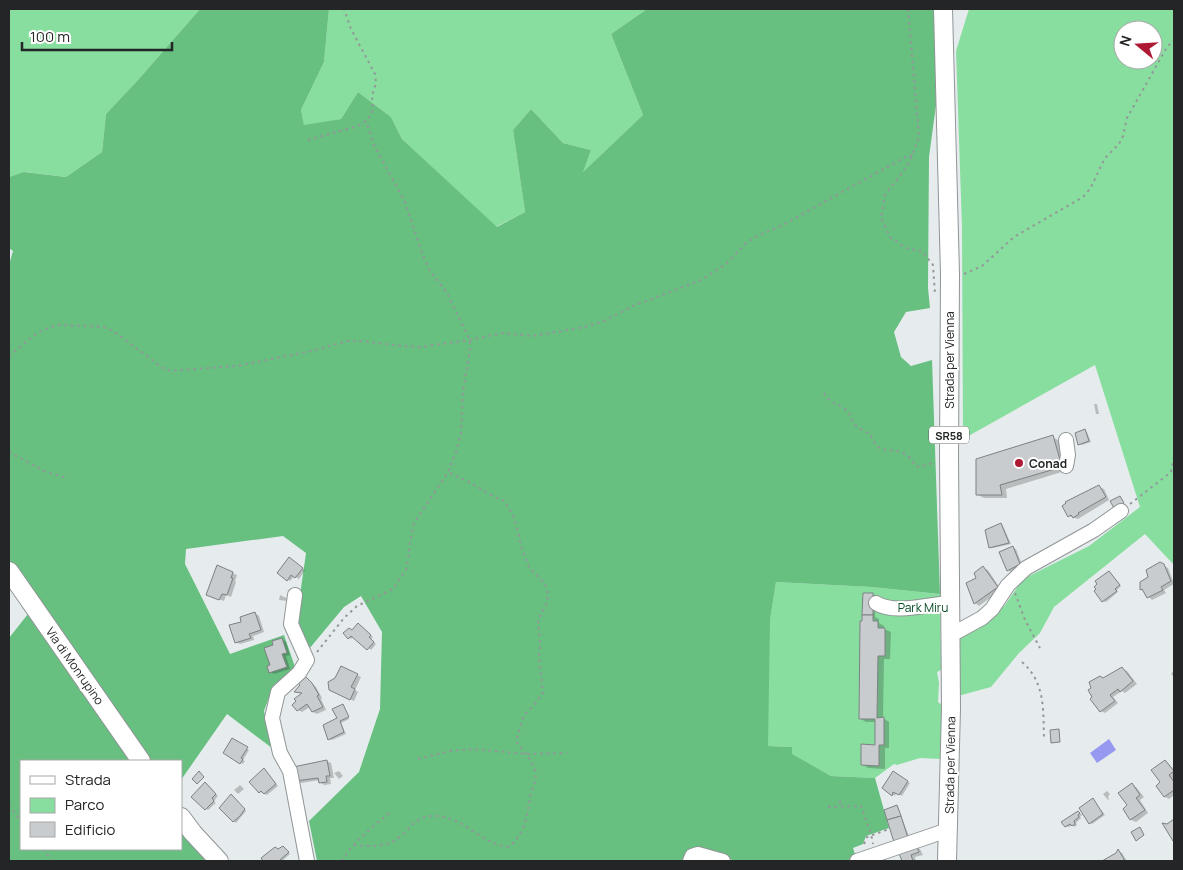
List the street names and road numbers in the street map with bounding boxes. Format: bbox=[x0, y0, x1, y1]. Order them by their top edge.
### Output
street label: Strada per Vienna bbox=[941, 311, 958, 409]
road number: SR58 bbox=[929, 426, 969, 444]
street label: Via di Monrupino bbox=[42, 624, 108, 708]
street label: Strada per Vienna bbox=[941, 716, 959, 814]

